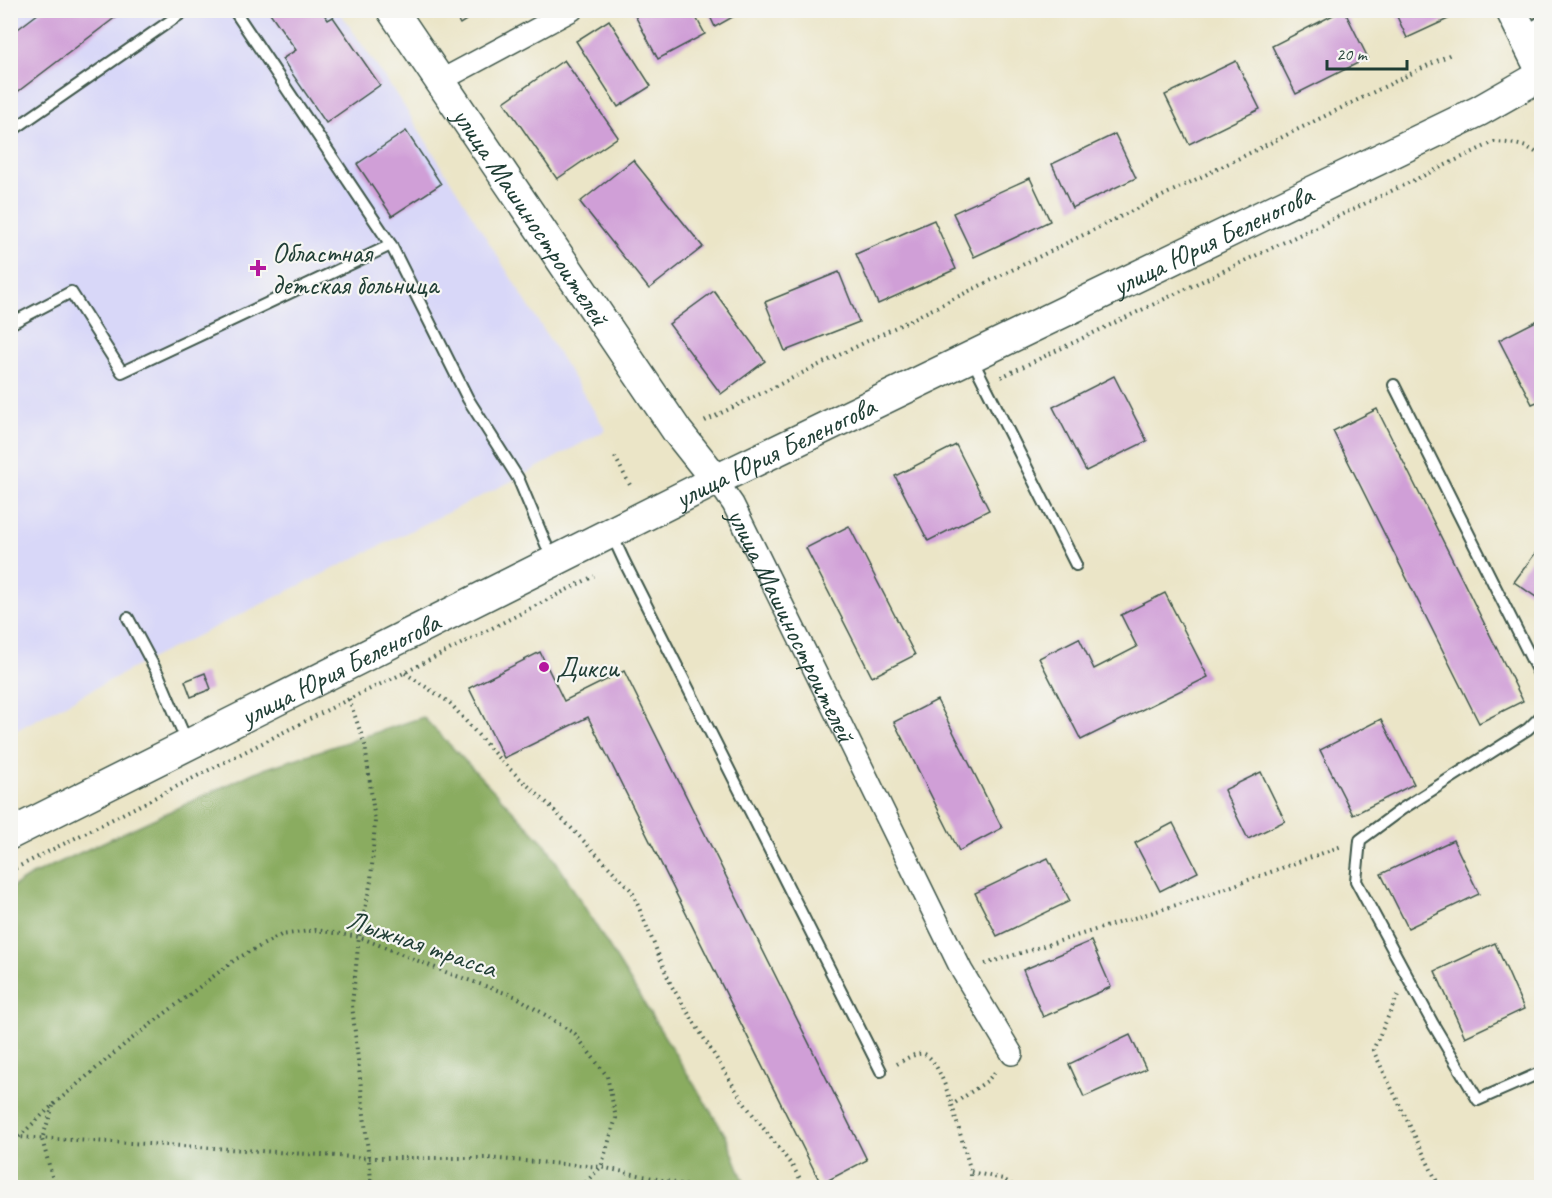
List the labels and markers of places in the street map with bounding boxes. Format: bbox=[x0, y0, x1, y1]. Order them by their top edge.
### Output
place label: Областная детская больница bbox=[272, 235, 440, 302]
marker: Областная детская больница bbox=[249, 259, 267, 277]
place label: Дикси bbox=[556, 650, 620, 685]
marker: Дикси bbox=[537, 660, 551, 674]

